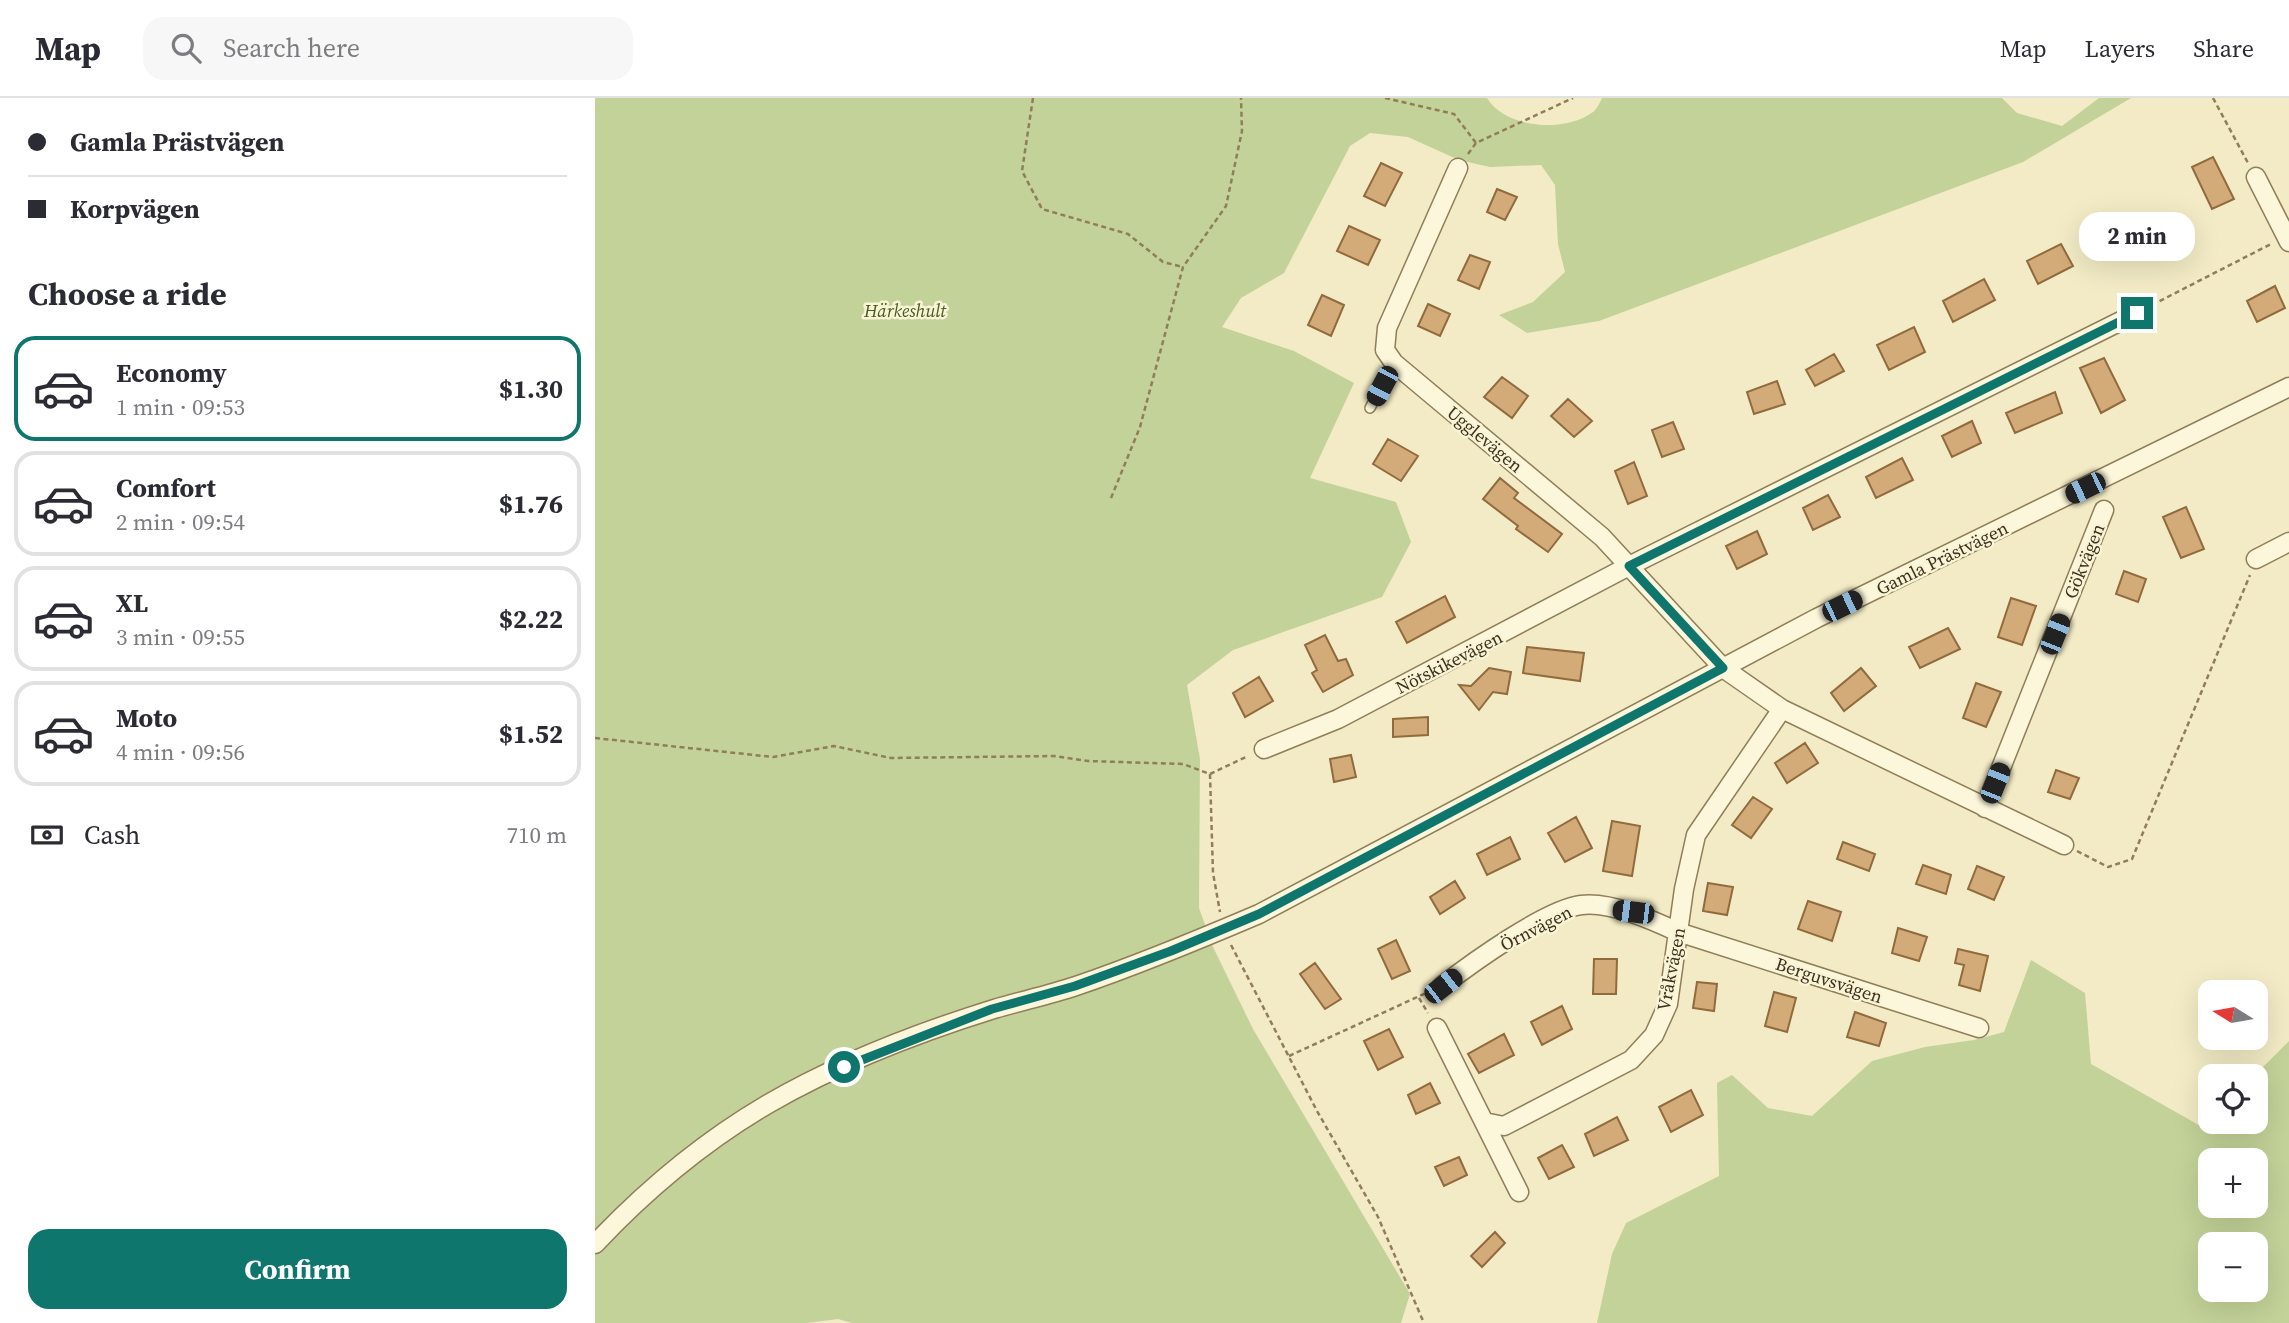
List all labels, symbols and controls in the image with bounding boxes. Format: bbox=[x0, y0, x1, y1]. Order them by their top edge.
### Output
search box bbox=[143, 17, 633, 80]
text: Map bbox=[35, 26, 101, 71]
icon: search bbox=[167, 29, 205, 67]
text: Search here bbox=[223, 30, 360, 66]
text: Map bbox=[2000, 32, 2047, 65]
text: Layers bbox=[2085, 32, 2155, 65]
text: Share bbox=[2193, 32, 2254, 65]
text: Gamla Prästvägen bbox=[70, 124, 285, 160]
text: Korpvägen bbox=[70, 191, 200, 227]
callout: 2 min bbox=[2079, 212, 2195, 260]
text: 2 min bbox=[2107, 220, 2167, 252]
text: Choose a ride bbox=[28, 272, 227, 316]
route end bbox=[2121, 297, 2153, 329]
park label: Härkeshult bbox=[863, 298, 947, 323]
text: Economy bbox=[116, 355, 227, 391]
icon: car bbox=[32, 357, 95, 420]
car bbox=[1363, 363, 1402, 409]
text: $1.30 bbox=[499, 371, 563, 407]
text: 1 min · 09:53 bbox=[116, 391, 245, 423]
street label: Ugglevägen bbox=[1442, 400, 1528, 478]
car bbox=[2062, 469, 2109, 507]
text: Comfort bbox=[116, 470, 216, 506]
icon: car bbox=[32, 472, 95, 535]
text: $1.76 bbox=[499, 486, 563, 522]
text: 2 min · 09:54 bbox=[116, 506, 245, 538]
street label: Gamla Prästvägen bbox=[1872, 515, 2012, 601]
street label: Gökvägen bbox=[2058, 520, 2110, 602]
text: XL bbox=[116, 585, 148, 621]
icon: car bbox=[32, 587, 95, 650]
car bbox=[1819, 587, 1866, 625]
text: $2.22 bbox=[499, 601, 563, 637]
car bbox=[2038, 611, 2073, 657]
text: 3 min · 09:55 bbox=[116, 621, 245, 653]
street label: Nötskikevägen bbox=[1391, 624, 1507, 700]
text: Moto bbox=[116, 700, 177, 736]
icon: car bbox=[32, 702, 95, 765]
text: $1.52 bbox=[499, 716, 563, 752]
text: 4 min · 09:56 bbox=[116, 736, 245, 768]
car bbox=[1978, 760, 2013, 806]
icon: cash bbox=[28, 816, 66, 854]
text: Cash bbox=[84, 817, 140, 853]
text: 710 m bbox=[506, 819, 567, 851]
street label: Örnvägen bbox=[1496, 899, 1576, 957]
car bbox=[1611, 899, 1656, 925]
street label: Vråkvägen bbox=[1651, 925, 1691, 1013]
street label: Berguvsvägen bbox=[1772, 951, 1886, 1009]
car bbox=[1420, 965, 1467, 1007]
north arrow bbox=[2198, 980, 2268, 1050]
map controls bbox=[2198, 980, 2268, 1302]
route start bbox=[828, 1051, 860, 1083]
button: locate bbox=[2198, 1064, 2268, 1134]
button: + bbox=[2198, 1148, 2268, 1218]
button: Confirm bbox=[28, 1229, 567, 1309]
button: − bbox=[2198, 1232, 2268, 1302]

